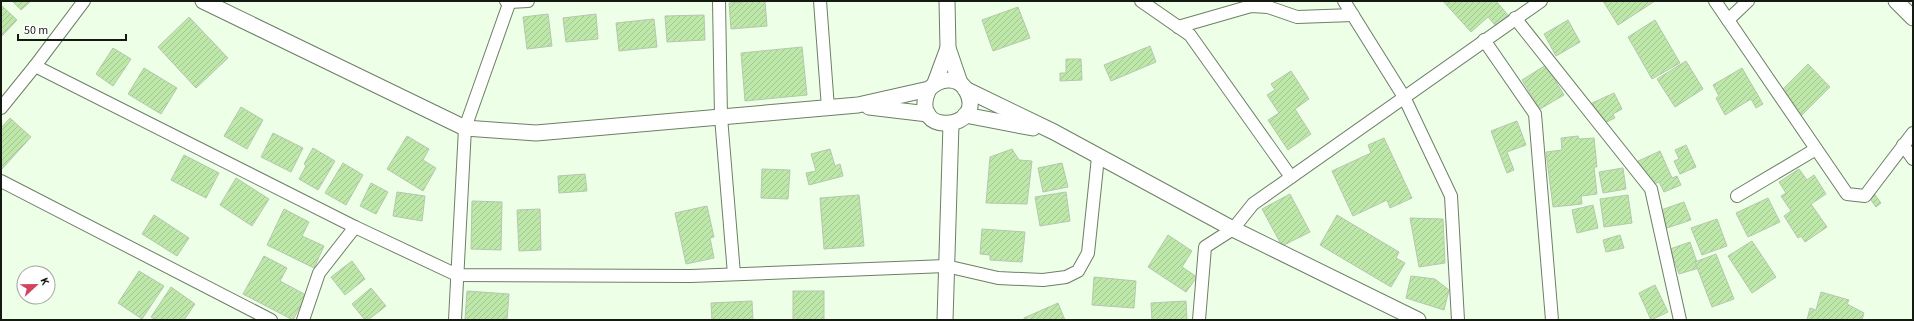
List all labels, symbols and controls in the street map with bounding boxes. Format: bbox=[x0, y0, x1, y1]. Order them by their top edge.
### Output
scale bar bbox=[18, 16, 126, 42]
text: 50 m bbox=[24, 22, 48, 39]
north arrow bbox=[16, 265, 56, 305]
text: K bbox=[37, 275, 53, 288]

